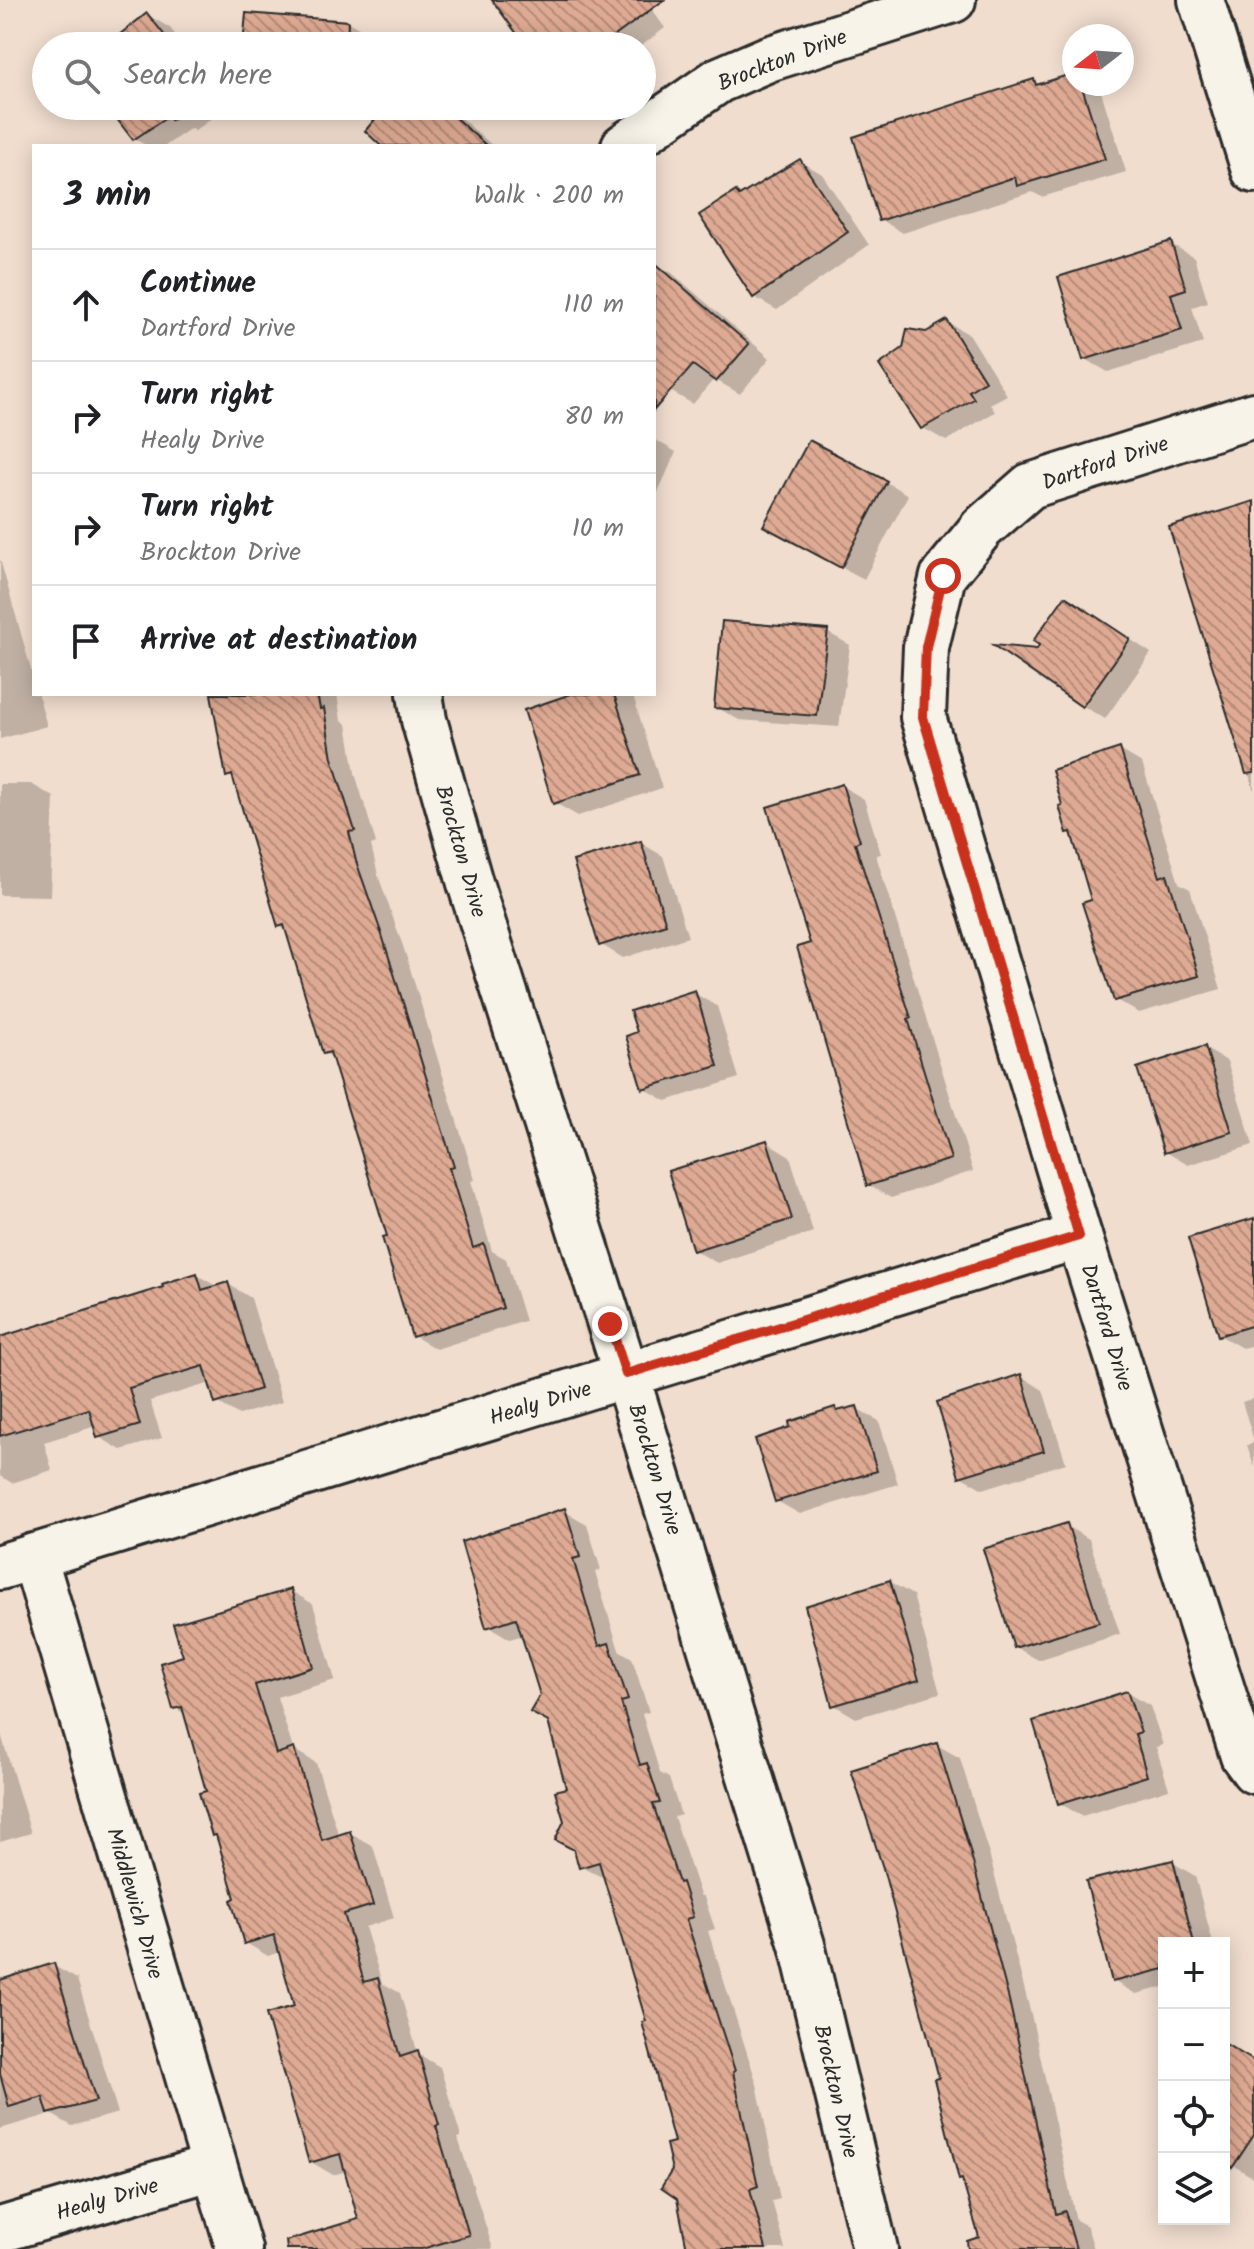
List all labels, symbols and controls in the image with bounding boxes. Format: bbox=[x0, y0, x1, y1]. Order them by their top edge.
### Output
street label: Brockton Drive bbox=[713, 21, 853, 102]
north arrow bbox=[1062, 24, 1134, 96]
search box bbox=[32, 32, 656, 120]
text: Search here bbox=[124, 52, 272, 100]
icon: search bbox=[60, 54, 104, 98]
text: 3 min bbox=[64, 169, 151, 223]
text: Walk · 200 m bbox=[474, 175, 624, 217]
text: Continue bbox=[140, 260, 256, 308]
icon: ahead bbox=[64, 283, 108, 327]
text: 110 m bbox=[564, 284, 624, 326]
text: Dartford Drive bbox=[140, 308, 295, 350]
text: Turn right bbox=[140, 372, 273, 420]
icon: right bbox=[64, 395, 108, 439]
text: 80 m bbox=[564, 396, 624, 438]
text: Healy Drive bbox=[140, 420, 265, 462]
street label: Dartford Drive bbox=[1038, 427, 1174, 501]
text: Turn right bbox=[140, 484, 273, 532]
icon: right bbox=[64, 507, 108, 551]
text: 10 m bbox=[572, 508, 624, 550]
text: Brockton Drive bbox=[140, 532, 301, 574]
route start bbox=[925, 558, 961, 594]
text: Arrive at destination bbox=[140, 617, 417, 665]
icon: arrive bbox=[64, 619, 108, 663]
street label: Brockton Drive bbox=[424, 781, 495, 922]
street label: Dartford Drive bbox=[1070, 1260, 1142, 1396]
route end bbox=[592, 1306, 628, 1342]
street label: Healy Drive bbox=[485, 1372, 596, 1437]
street label: Brockton Drive bbox=[617, 1399, 690, 1540]
street label: Middlewich Drive bbox=[95, 1824, 172, 1984]
map controls bbox=[1158, 1937, 1230, 2225]
button: + bbox=[1158, 1937, 1230, 2009]
button: − bbox=[1158, 2009, 1230, 2081]
street label: Brockton Drive bbox=[802, 2021, 867, 2162]
button: locate bbox=[1158, 2081, 1230, 2153]
button: layers bbox=[1158, 2153, 1230, 2225]
street label: Healy Drive bbox=[52, 2169, 163, 2232]

